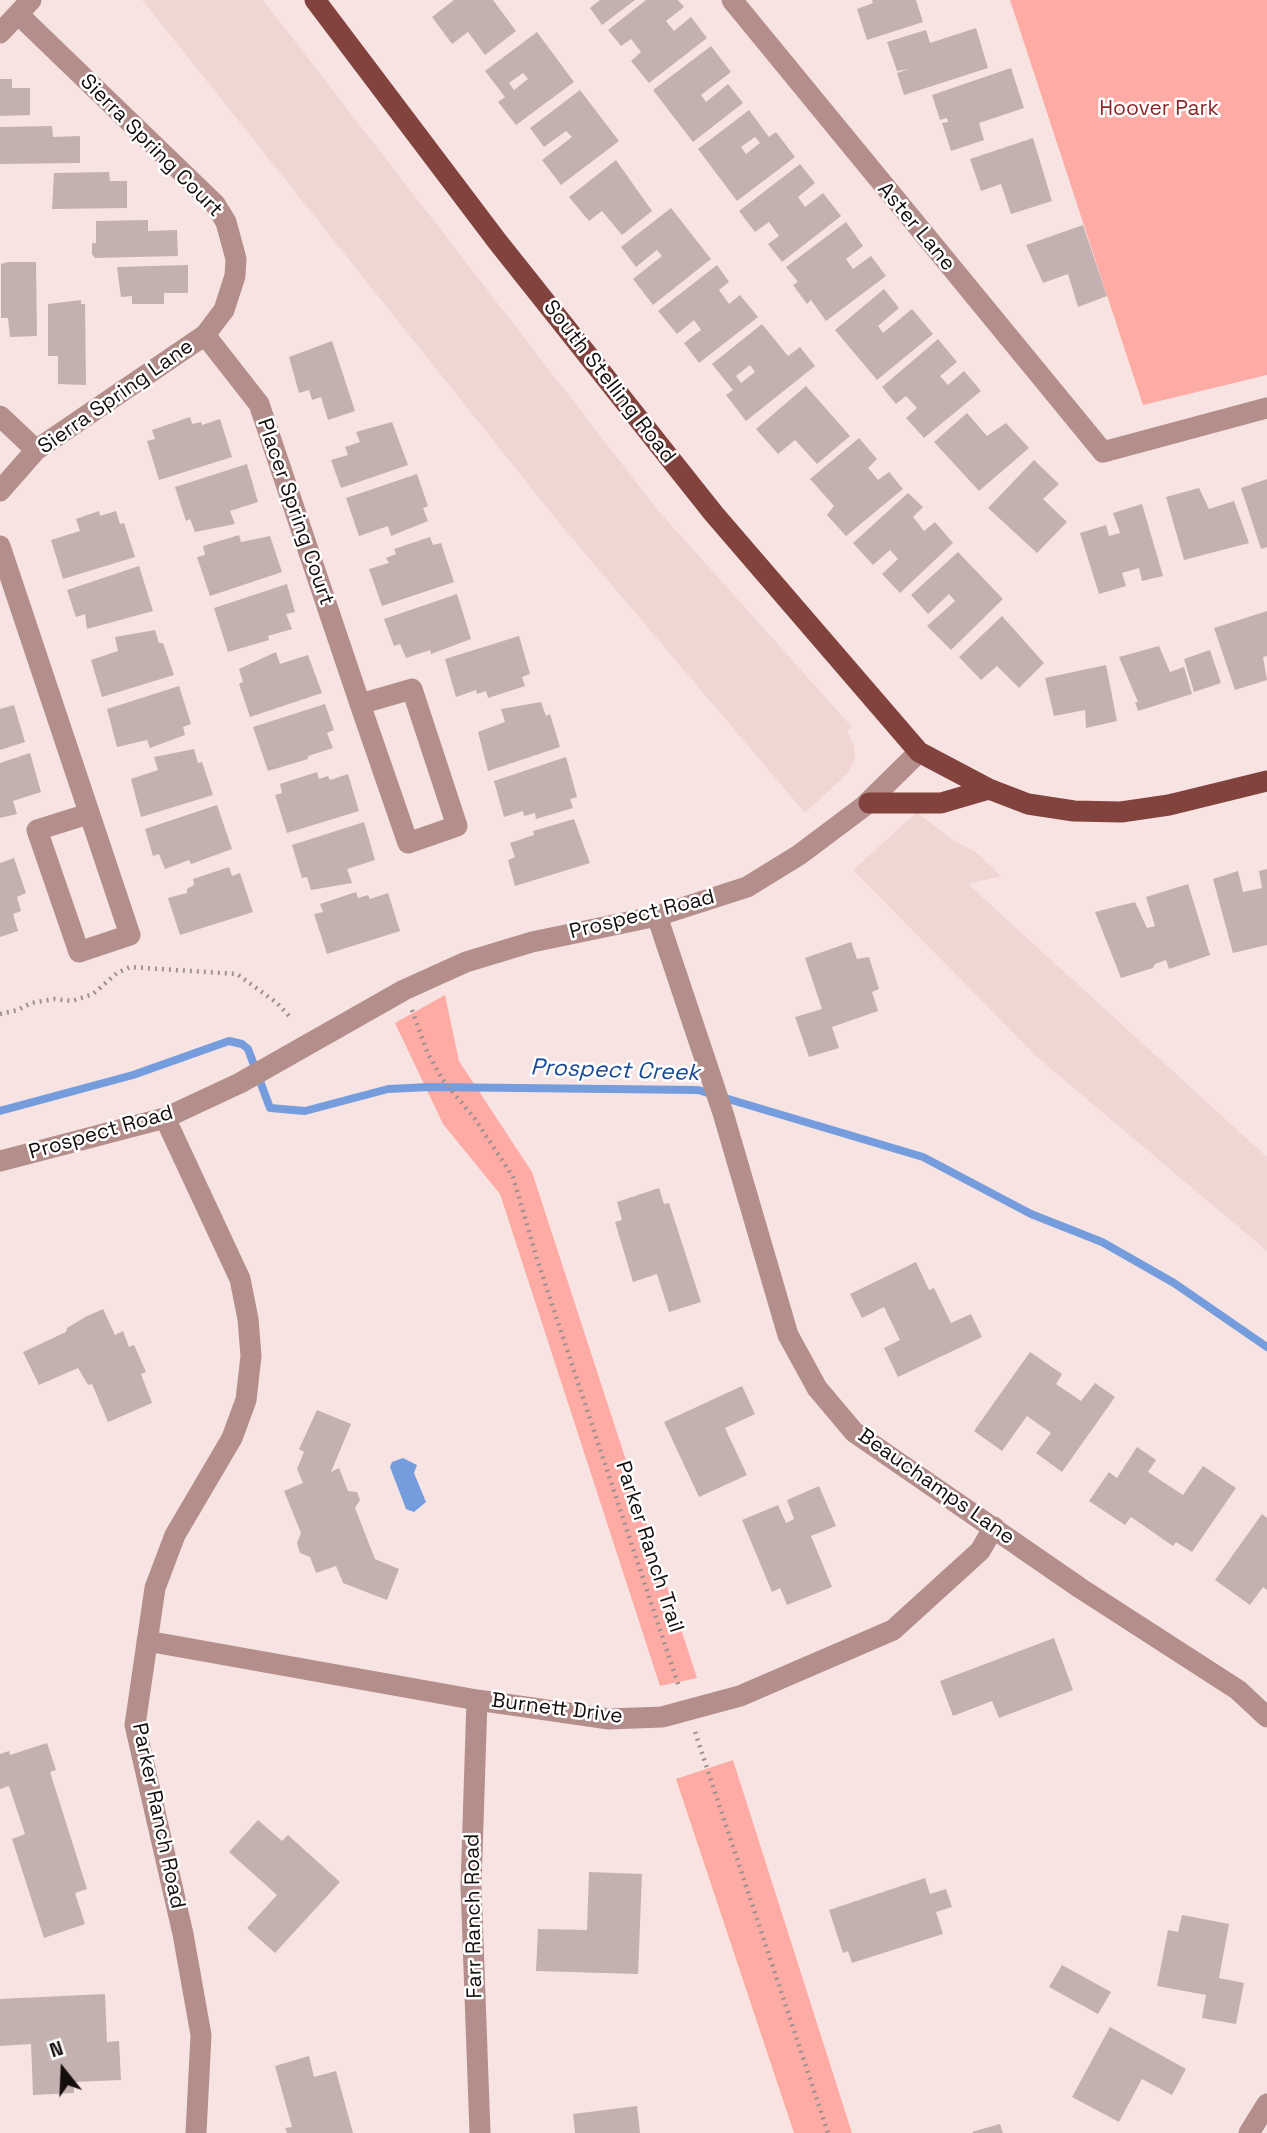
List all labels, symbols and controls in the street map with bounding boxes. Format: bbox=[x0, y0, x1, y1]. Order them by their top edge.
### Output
street label: Sierra Spring Court bbox=[74, 69, 228, 223]
park label: Hoover Park bbox=[1099, 96, 1219, 122]
street label: Aster Lane bbox=[872, 178, 960, 276]
street label: South Stelling Road bbox=[538, 295, 680, 469]
street label: Sierra Spring Lane bbox=[34, 334, 198, 460]
street label: Placer Spring Court bbox=[251, 415, 339, 609]
street label: Prospect Road bbox=[567, 885, 717, 945]
water label: Prospect Creek bbox=[530, 1054, 700, 1088]
street label: Prospect Road bbox=[26, 1100, 176, 1166]
street label: Beauchamps Lane bbox=[853, 1424, 1019, 1550]
street label: Parker Ranch Trail bbox=[609, 1458, 689, 1636]
street label: Burnett Drive bbox=[490, 1688, 624, 1730]
street label: Parker Ranch Road bbox=[126, 1721, 190, 1911]
street label: Farr Ranch Road bbox=[460, 1833, 488, 1999]
north arrow bbox=[28, 2035, 98, 2105]
text: N bbox=[46, 2036, 66, 2063]

